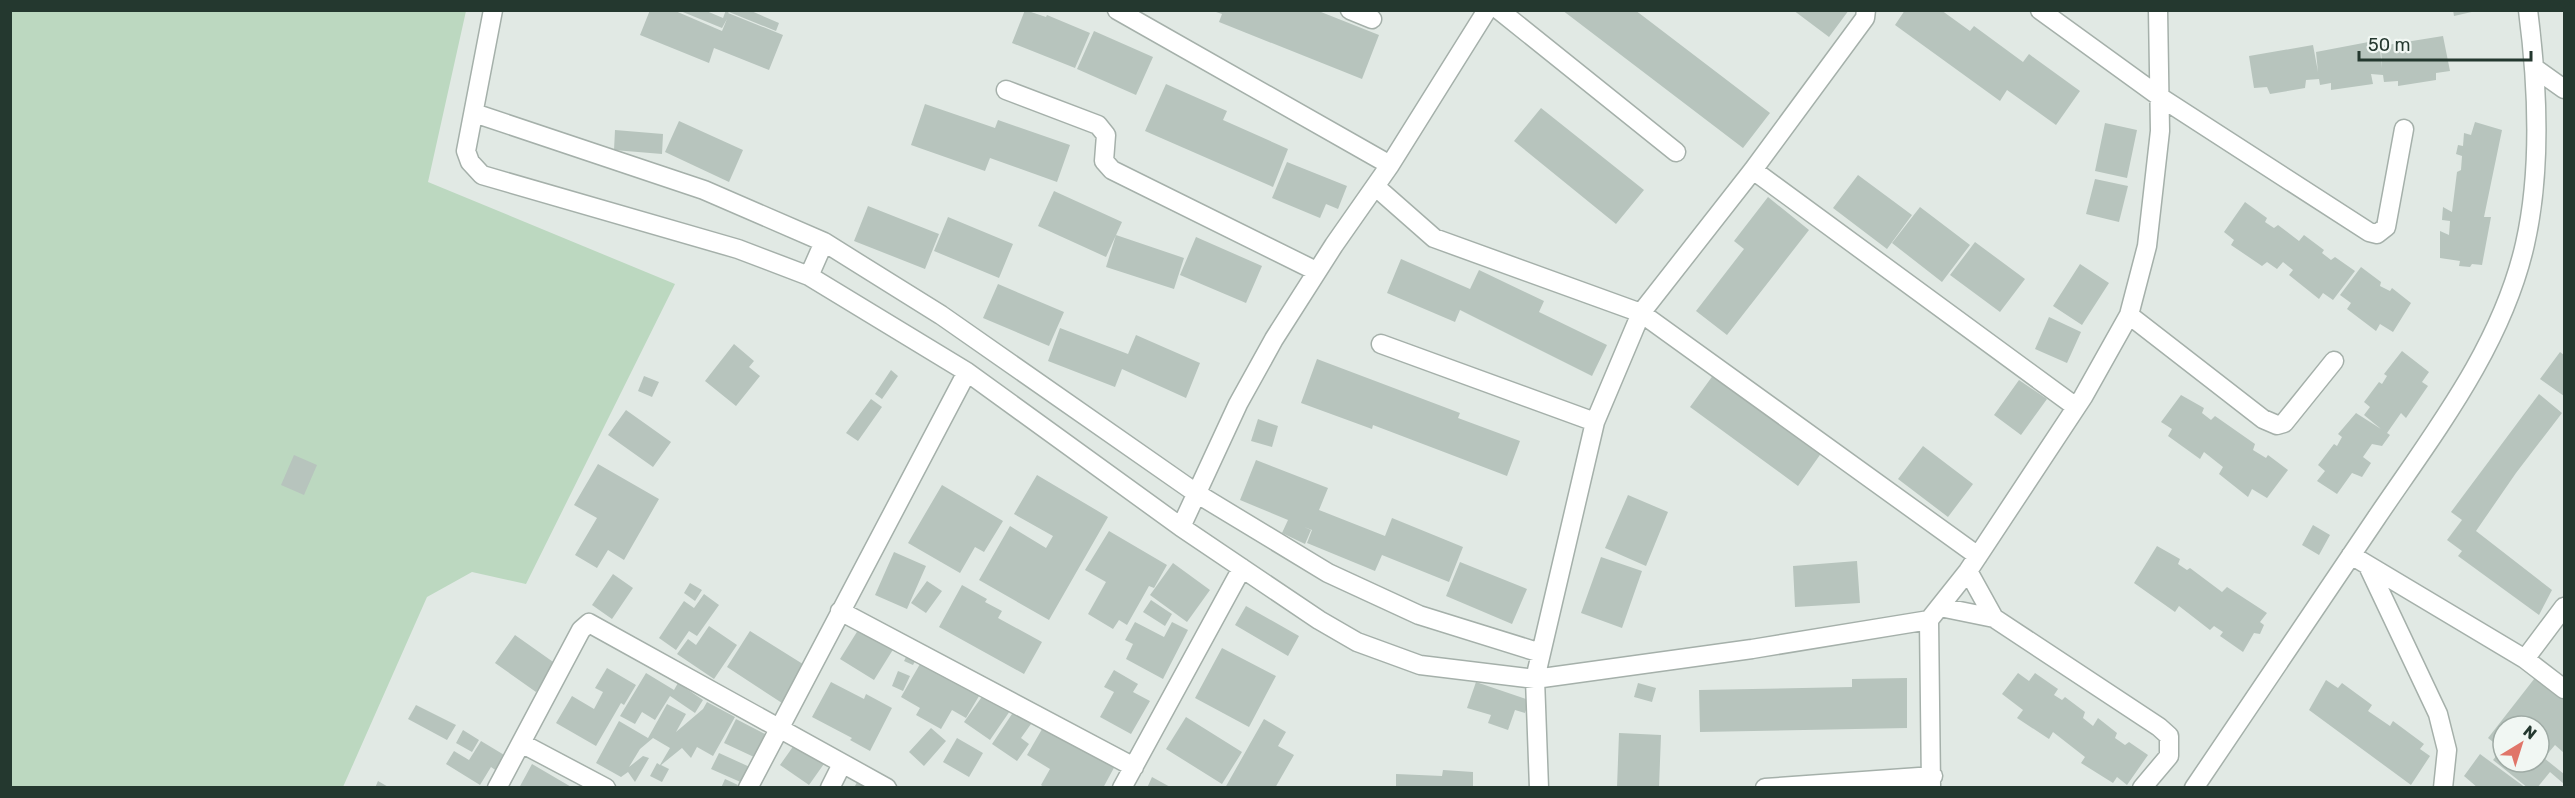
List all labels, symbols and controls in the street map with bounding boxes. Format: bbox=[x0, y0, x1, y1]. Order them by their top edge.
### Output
scale bar bbox=[2359, 24, 2532, 62]
text: 50 m bbox=[2368, 34, 2411, 56]
north arrow bbox=[2491, 714, 2551, 774]
text: N bbox=[2520, 722, 2540, 744]

